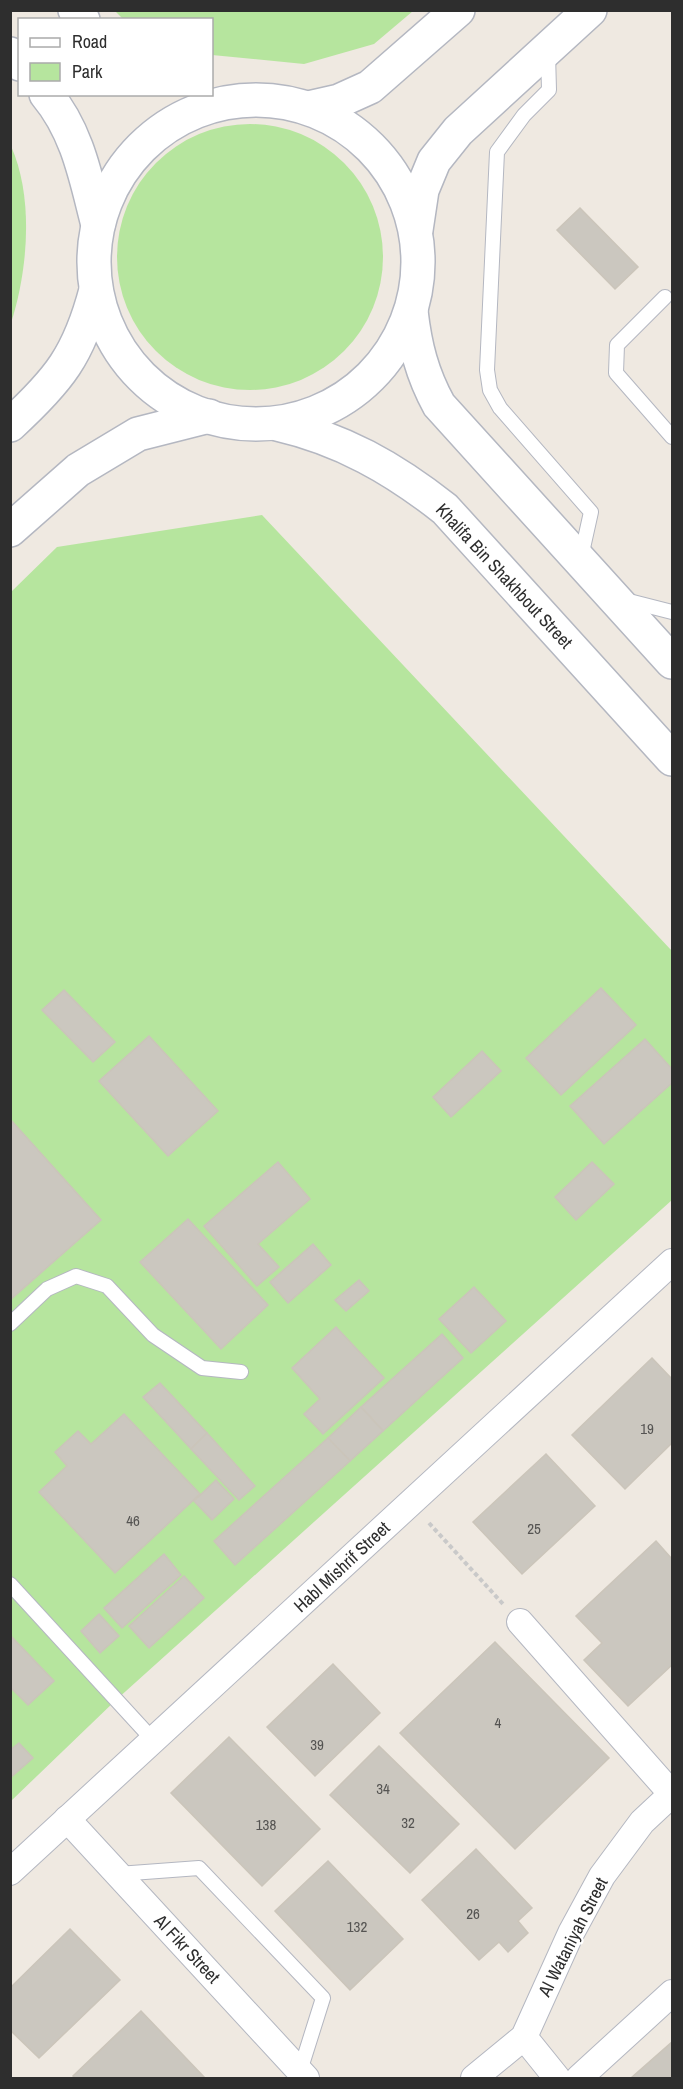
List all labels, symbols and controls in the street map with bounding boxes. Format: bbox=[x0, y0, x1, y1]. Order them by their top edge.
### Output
legend bbox=[18, 18, 213, 96]
text: Road bbox=[72, 29, 107, 54]
text: Park bbox=[72, 59, 103, 84]
street label: Khalifa Bin Shakhbout Street bbox=[430, 498, 578, 654]
house number: 19 bbox=[640, 1418, 654, 1439]
house number: 46 bbox=[126, 1510, 140, 1531]
street label: Habl Mishrif Street bbox=[288, 1516, 395, 1618]
house number: 25 bbox=[527, 1518, 541, 1539]
house number: 4 bbox=[495, 1712, 502, 1733]
house number: 39 bbox=[310, 1734, 324, 1755]
house number: 34 bbox=[376, 1778, 390, 1799]
house number: 32 bbox=[401, 1812, 415, 1833]
house number: 138 bbox=[256, 1814, 276, 1835]
street label: Al Wataniyah Street bbox=[531, 1873, 613, 2002]
house number: 26 bbox=[466, 1903, 480, 1924]
street label: Al Fikr Street bbox=[148, 1908, 226, 1989]
house number: 132 bbox=[347, 1916, 367, 1937]

